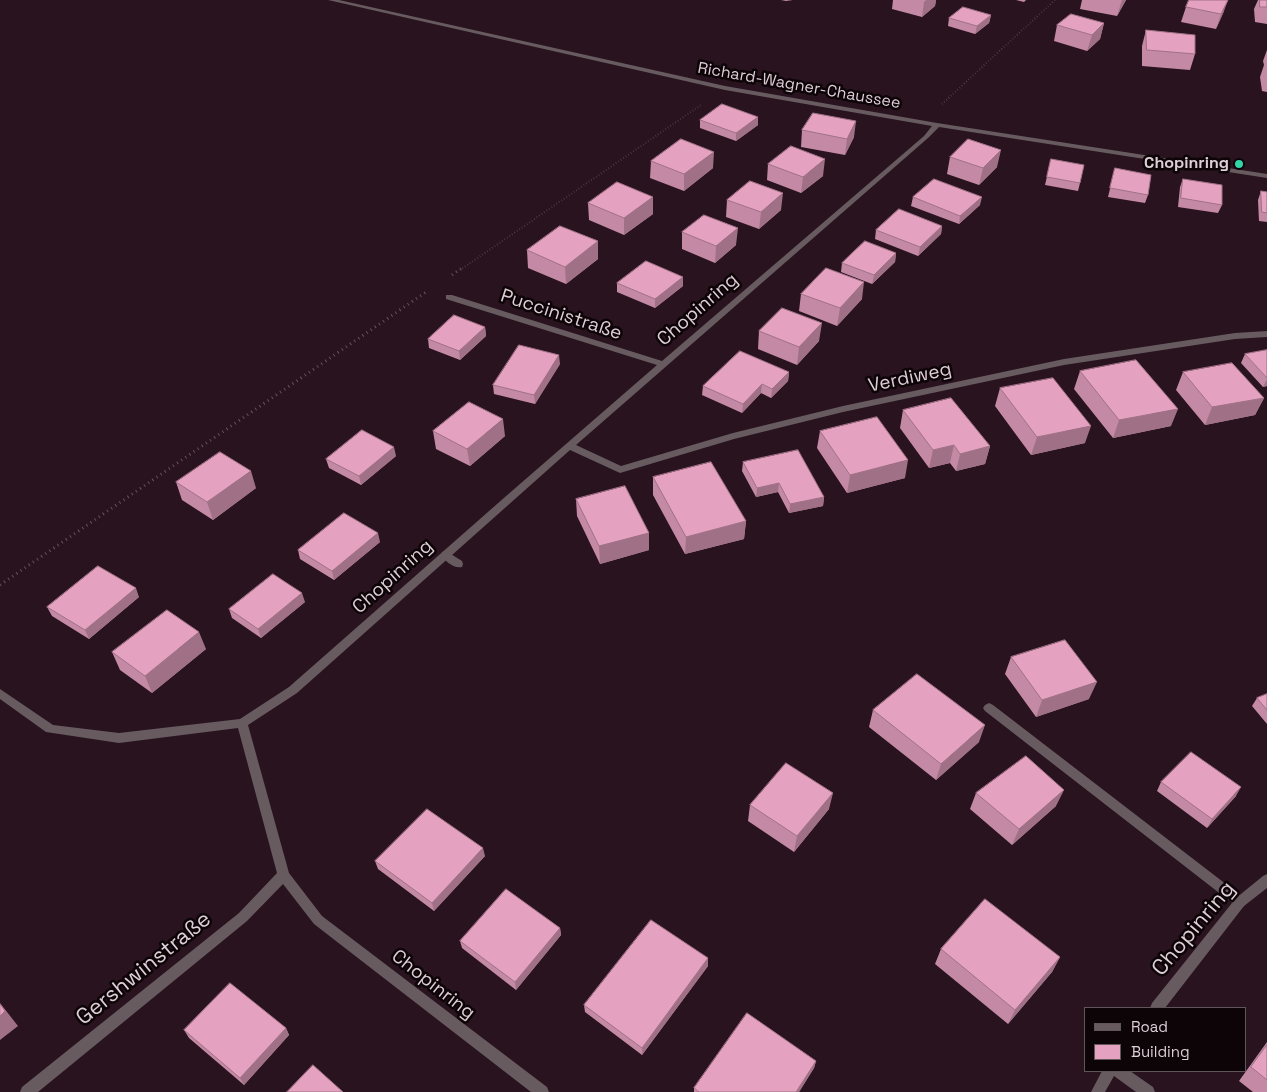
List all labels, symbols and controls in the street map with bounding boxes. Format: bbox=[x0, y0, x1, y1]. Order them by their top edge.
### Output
street label: Richard-Wagner-Chaussee bbox=[696, 59, 902, 113]
place label: Chopinring bbox=[1144, 154, 1229, 174]
marker: Chopinring bbox=[1233, 158, 1245, 170]
street label: Chopinring bbox=[653, 269, 743, 351]
street label: Puccinistraße bbox=[497, 285, 625, 345]
street label: Verdiweg bbox=[866, 358, 954, 398]
street label: Chopinring bbox=[348, 535, 438, 619]
street label: Chopinring bbox=[1147, 876, 1241, 982]
street label: Gershwinstraße bbox=[71, 907, 217, 1031]
street label: Chopinring bbox=[387, 945, 479, 1025]
legend bbox=[1084, 1007, 1247, 1072]
text: Road bbox=[1131, 1017, 1168, 1036]
text: Building bbox=[1131, 1042, 1190, 1061]

